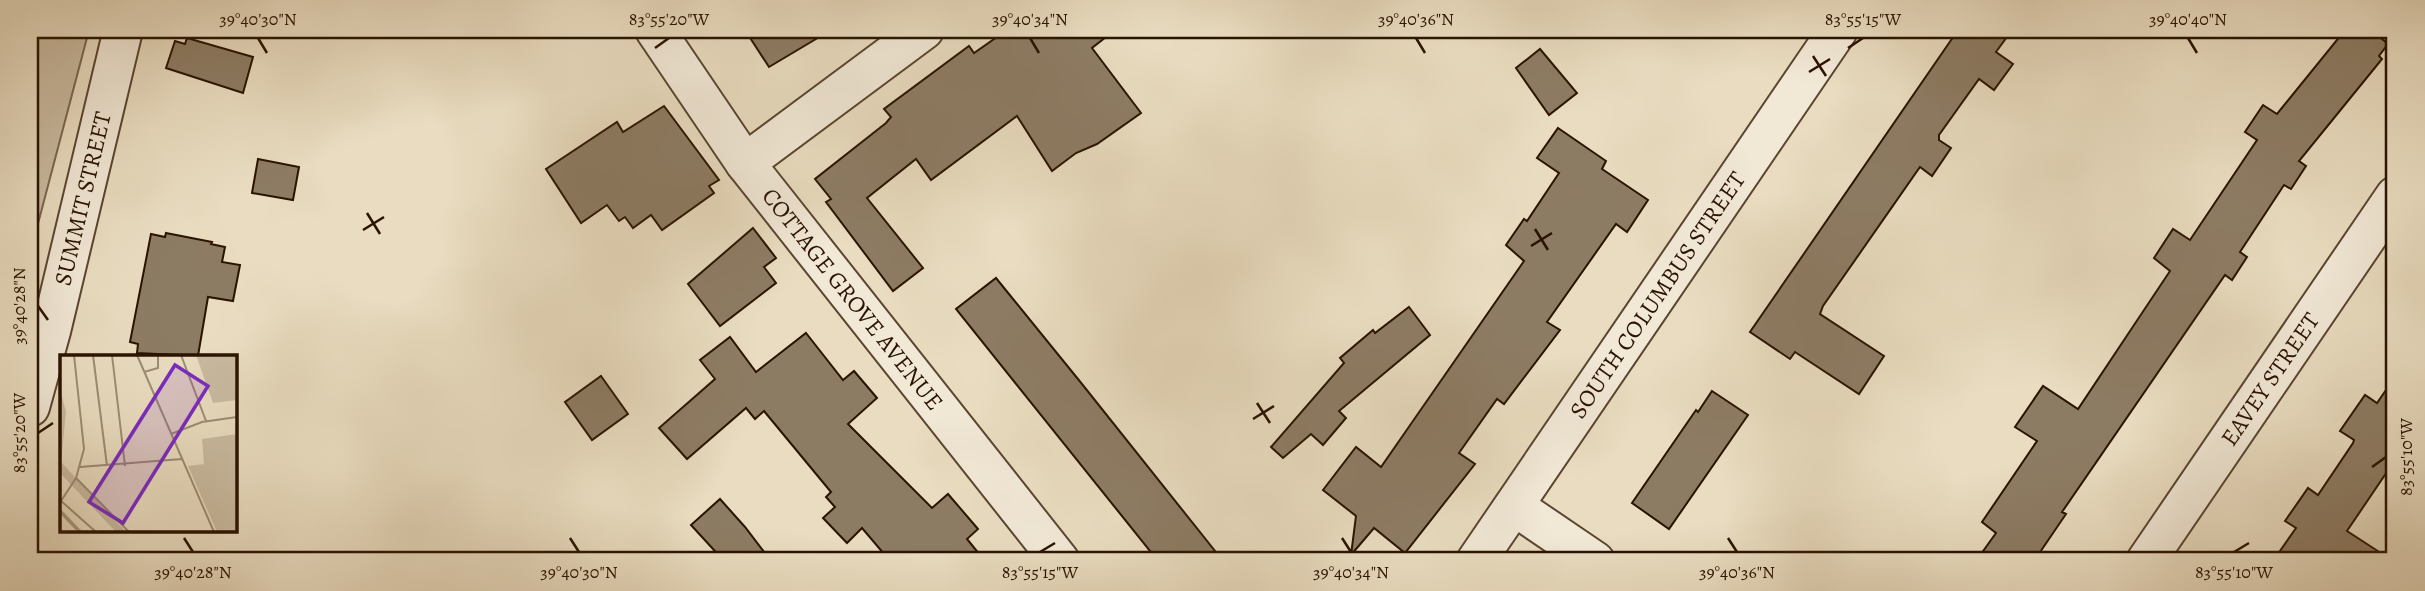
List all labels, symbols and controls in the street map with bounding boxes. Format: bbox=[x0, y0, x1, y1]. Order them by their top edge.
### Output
text: 39°40'30"N bbox=[219, 7, 297, 31]
text: 83°55'20"W bbox=[629, 7, 710, 31]
text: 39°40'34"N bbox=[992, 7, 1068, 31]
text: 39°40'36"N bbox=[1378, 7, 1454, 31]
text: 83°55'15"W bbox=[1825, 7, 1901, 31]
text: 39°40'40"N bbox=[2149, 7, 2227, 31]
street label: SUMMIT STREET bbox=[46, 108, 119, 289]
street label: SOUTH COLUMBUS STREET bbox=[1562, 165, 1753, 425]
street label: COTTAGE GROVE AVENUE bbox=[755, 181, 951, 417]
text: 39°40'28"N bbox=[7, 267, 31, 345]
street label: EAVEY STREET bbox=[2213, 306, 2327, 452]
inset map bbox=[60, 355, 236, 532]
text: 83°55'20"W bbox=[7, 392, 31, 473]
text: 83°55'10"W bbox=[2394, 418, 2418, 496]
text: 39°40'28"N bbox=[154, 560, 232, 584]
text: 39°40'30"N bbox=[540, 560, 618, 584]
text: 83°55'15"W bbox=[1002, 560, 1078, 584]
text: 39°40'34"N bbox=[1313, 560, 1389, 584]
text: 39°40'36"N bbox=[1699, 560, 1775, 584]
text: 83°55'10"W bbox=[2195, 560, 2273, 584]

